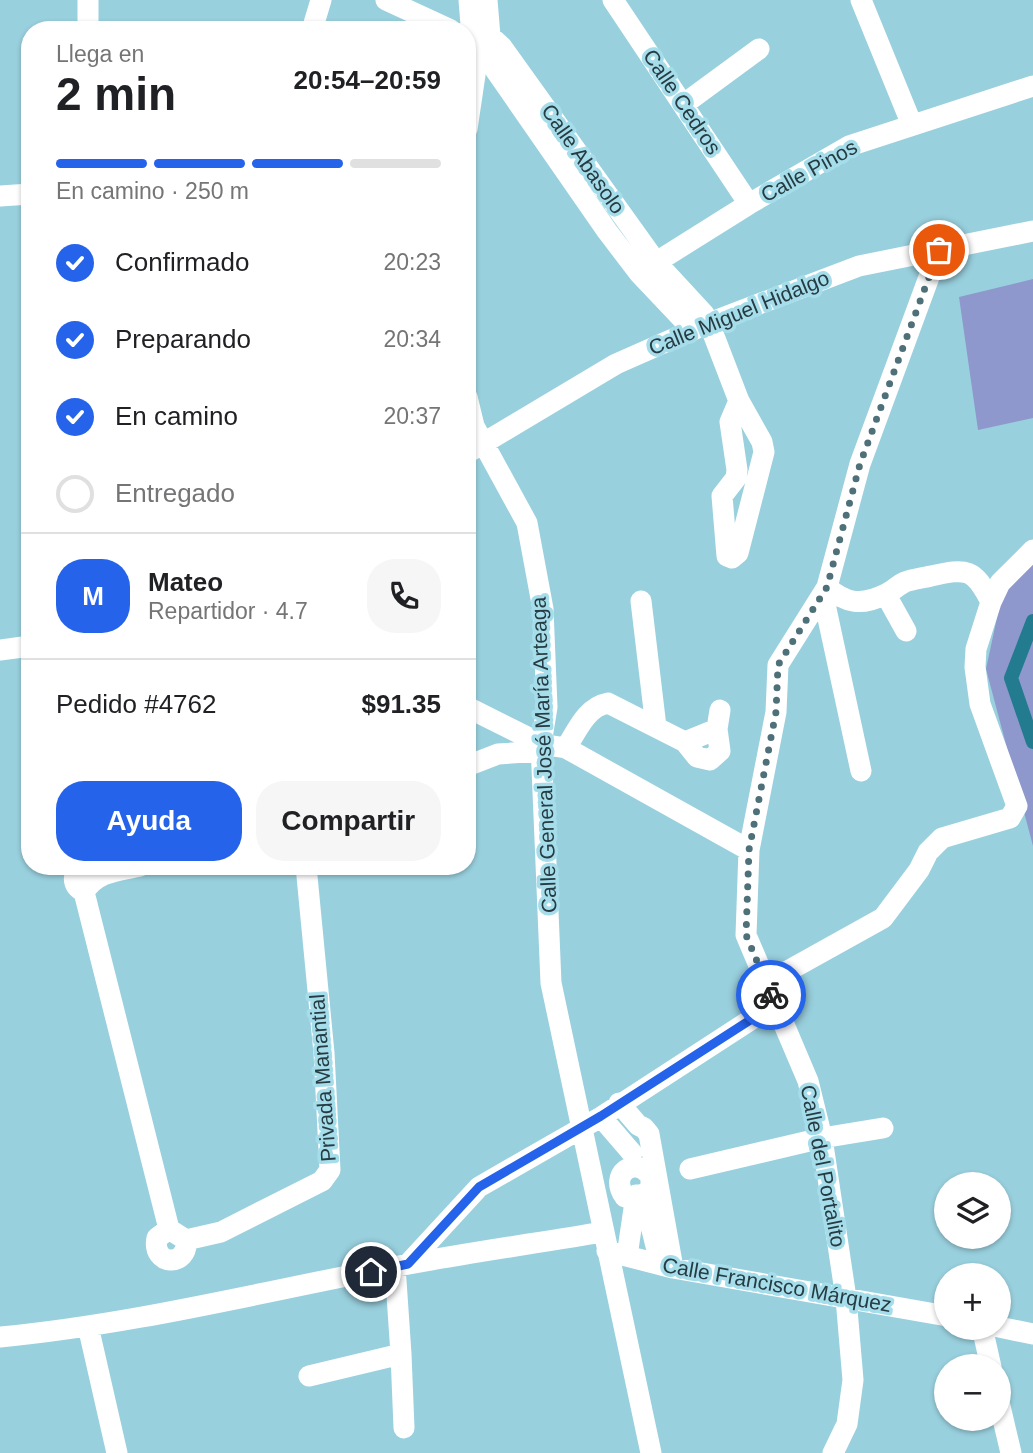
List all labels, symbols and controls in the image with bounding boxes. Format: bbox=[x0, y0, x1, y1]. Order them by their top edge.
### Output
text: Llega en bbox=[56, 41, 144, 67]
street label: Calle Cedros bbox=[639, 45, 726, 158]
text: 20:54–20:59 bbox=[294, 65, 441, 95]
text: 2 min bbox=[56, 68, 176, 120]
street label: Calle Abasolo bbox=[537, 100, 630, 218]
street label: Calle Pinos bbox=[757, 135, 861, 206]
text: En camino · 250 m bbox=[56, 178, 249, 204]
pin bbox=[909, 220, 969, 280]
icon: bag bbox=[920, 231, 958, 269]
icon: check bbox=[56, 244, 94, 282]
text: Confirmado bbox=[115, 247, 249, 277]
text: 20:23 bbox=[383, 249, 441, 275]
street label: Calle Miguel Hidalgo bbox=[645, 266, 832, 359]
icon: check bbox=[56, 321, 94, 359]
text: Preparando bbox=[115, 324, 251, 354]
text: 20:34 bbox=[383, 326, 441, 352]
icon: check bbox=[56, 398, 94, 436]
text: En camino bbox=[115, 401, 238, 431]
text: 20:37 bbox=[383, 403, 441, 429]
text: Entregado bbox=[115, 478, 235, 508]
button: phone bbox=[367, 559, 441, 633]
text: Mateo bbox=[148, 567, 223, 597]
text: M bbox=[82, 581, 104, 611]
street label: Calle General José María Arteaga bbox=[526, 596, 561, 913]
text: Repartidor · 4.7 bbox=[148, 598, 308, 624]
text: Pedido #4762 bbox=[56, 689, 216, 719]
text: $91.35 bbox=[361, 689, 441, 719]
button: Ayuda bbox=[56, 781, 242, 861]
button: Compartir bbox=[256, 781, 441, 861]
courier bbox=[736, 960, 806, 1030]
icon: bike bbox=[752, 976, 790, 1014]
street label: Privada Manantial bbox=[305, 993, 340, 1163]
street label: Calle del Portalito bbox=[796, 1083, 850, 1249]
map controls bbox=[934, 1172, 1011, 1431]
button: layers bbox=[934, 1172, 1011, 1249]
pin bbox=[341, 1242, 401, 1302]
icon: home bbox=[352, 1253, 390, 1291]
street label: Calle Francisco Márquez bbox=[661, 1253, 893, 1316]
button: + bbox=[934, 1263, 1011, 1340]
button: − bbox=[934, 1354, 1011, 1431]

